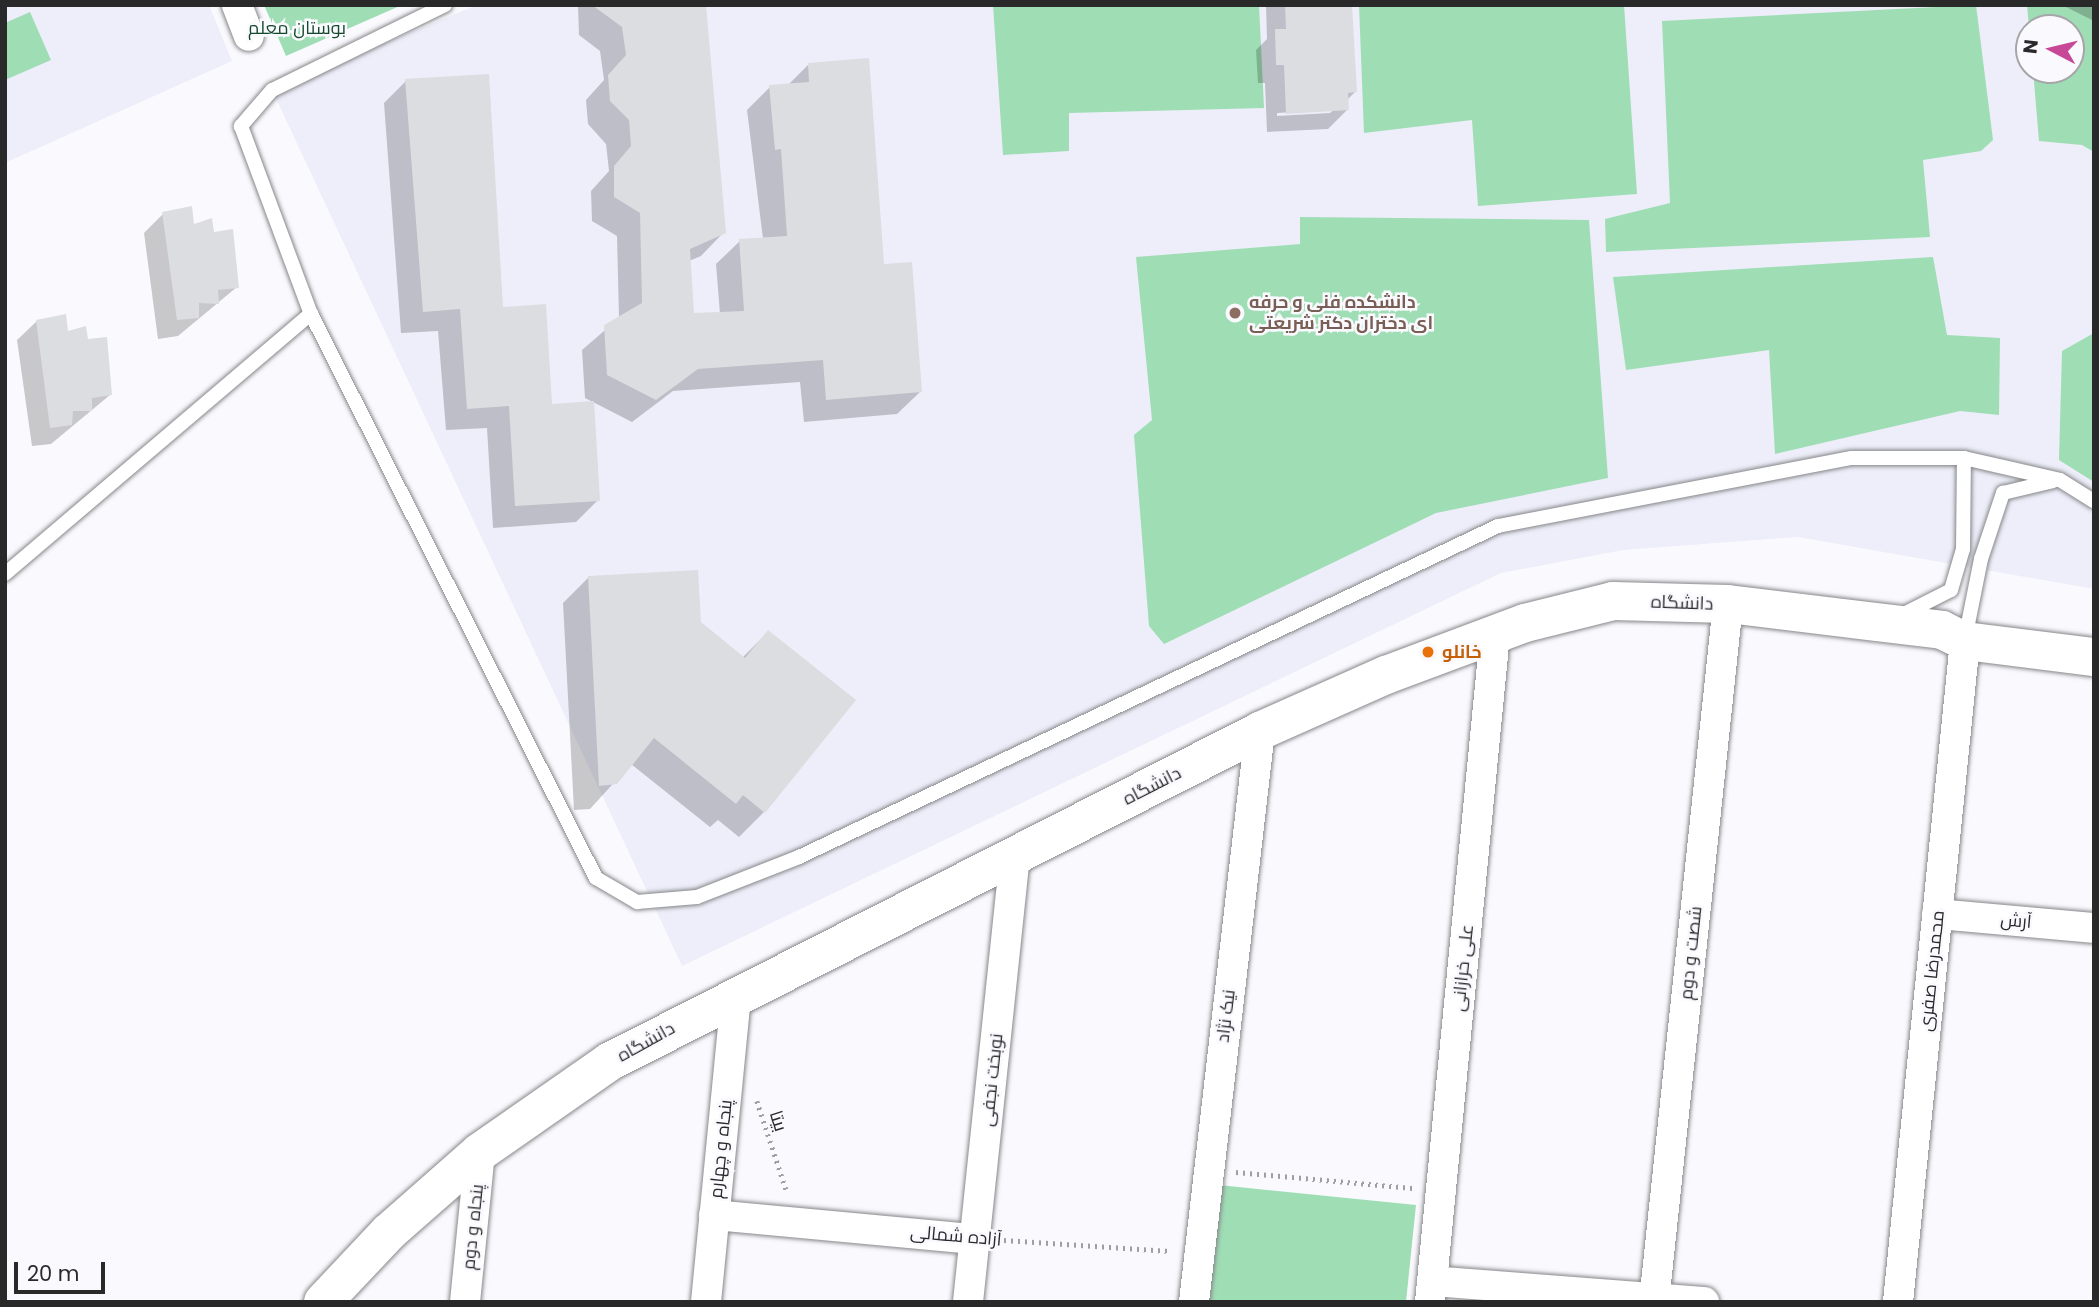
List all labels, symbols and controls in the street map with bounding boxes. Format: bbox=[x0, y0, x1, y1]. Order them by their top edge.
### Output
north arrow bbox=[2015, 14, 2085, 84]
park label: بوستان معلم bbox=[248, 17, 346, 39]
text: N bbox=[2016, 38, 2045, 55]
place label: دانشکده فنی و حرفه ای دختران دکتر شریعتی bbox=[1249, 292, 1433, 334]
marker: دانشکده فنی و حرفه ای دختران دکتر شریعتی bbox=[1227, 305, 1243, 321]
street label: دانشگاه bbox=[1650, 591, 1714, 615]
place label: خانلو bbox=[1442, 641, 1482, 663]
marker: خانلو bbox=[1420, 644, 1436, 660]
street label: دانشگاه bbox=[1119, 762, 1185, 810]
street label: شصت و دوم bbox=[1675, 905, 1707, 1001]
street label: محمدرضا صفری bbox=[1915, 909, 1949, 1033]
street label: آرش bbox=[1999, 909, 2033, 933]
street label: علی خرازانی bbox=[1448, 923, 1478, 1013]
street label: نیک نژاد bbox=[1212, 988, 1240, 1044]
street label: دانشگاه bbox=[613, 1017, 679, 1067]
street label: نوبخت نجفی bbox=[976, 1032, 1008, 1128]
street label: پنجاه و چهارم bbox=[705, 1098, 737, 1200]
street label: بیتا bbox=[765, 1108, 791, 1134]
street label: پنجاه و دوم bbox=[458, 1183, 488, 1271]
street label: آزاده شمالی bbox=[909, 1221, 1003, 1251]
scale bar bbox=[18, 1248, 108, 1292]
text: 20 m bbox=[27, 1259, 80, 1288]

